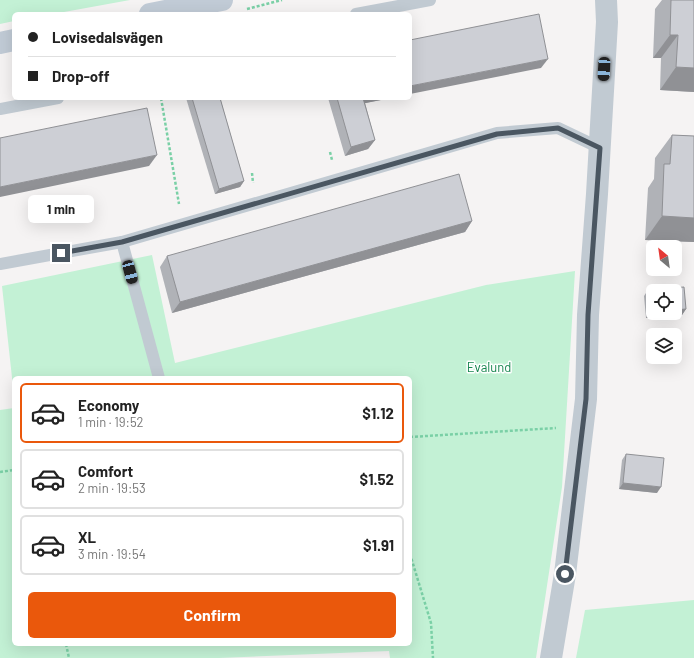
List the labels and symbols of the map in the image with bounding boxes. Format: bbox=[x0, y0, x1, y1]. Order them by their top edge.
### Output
car bbox=[597, 57, 611, 81]
callout: 1 min bbox=[28, 195, 94, 223]
north arrow bbox=[646, 240, 682, 276]
route end bbox=[52, 244, 70, 262]
car bbox=[121, 259, 139, 285]
park label: Evalund bbox=[467, 359, 511, 375]
route start bbox=[556, 565, 574, 583]

